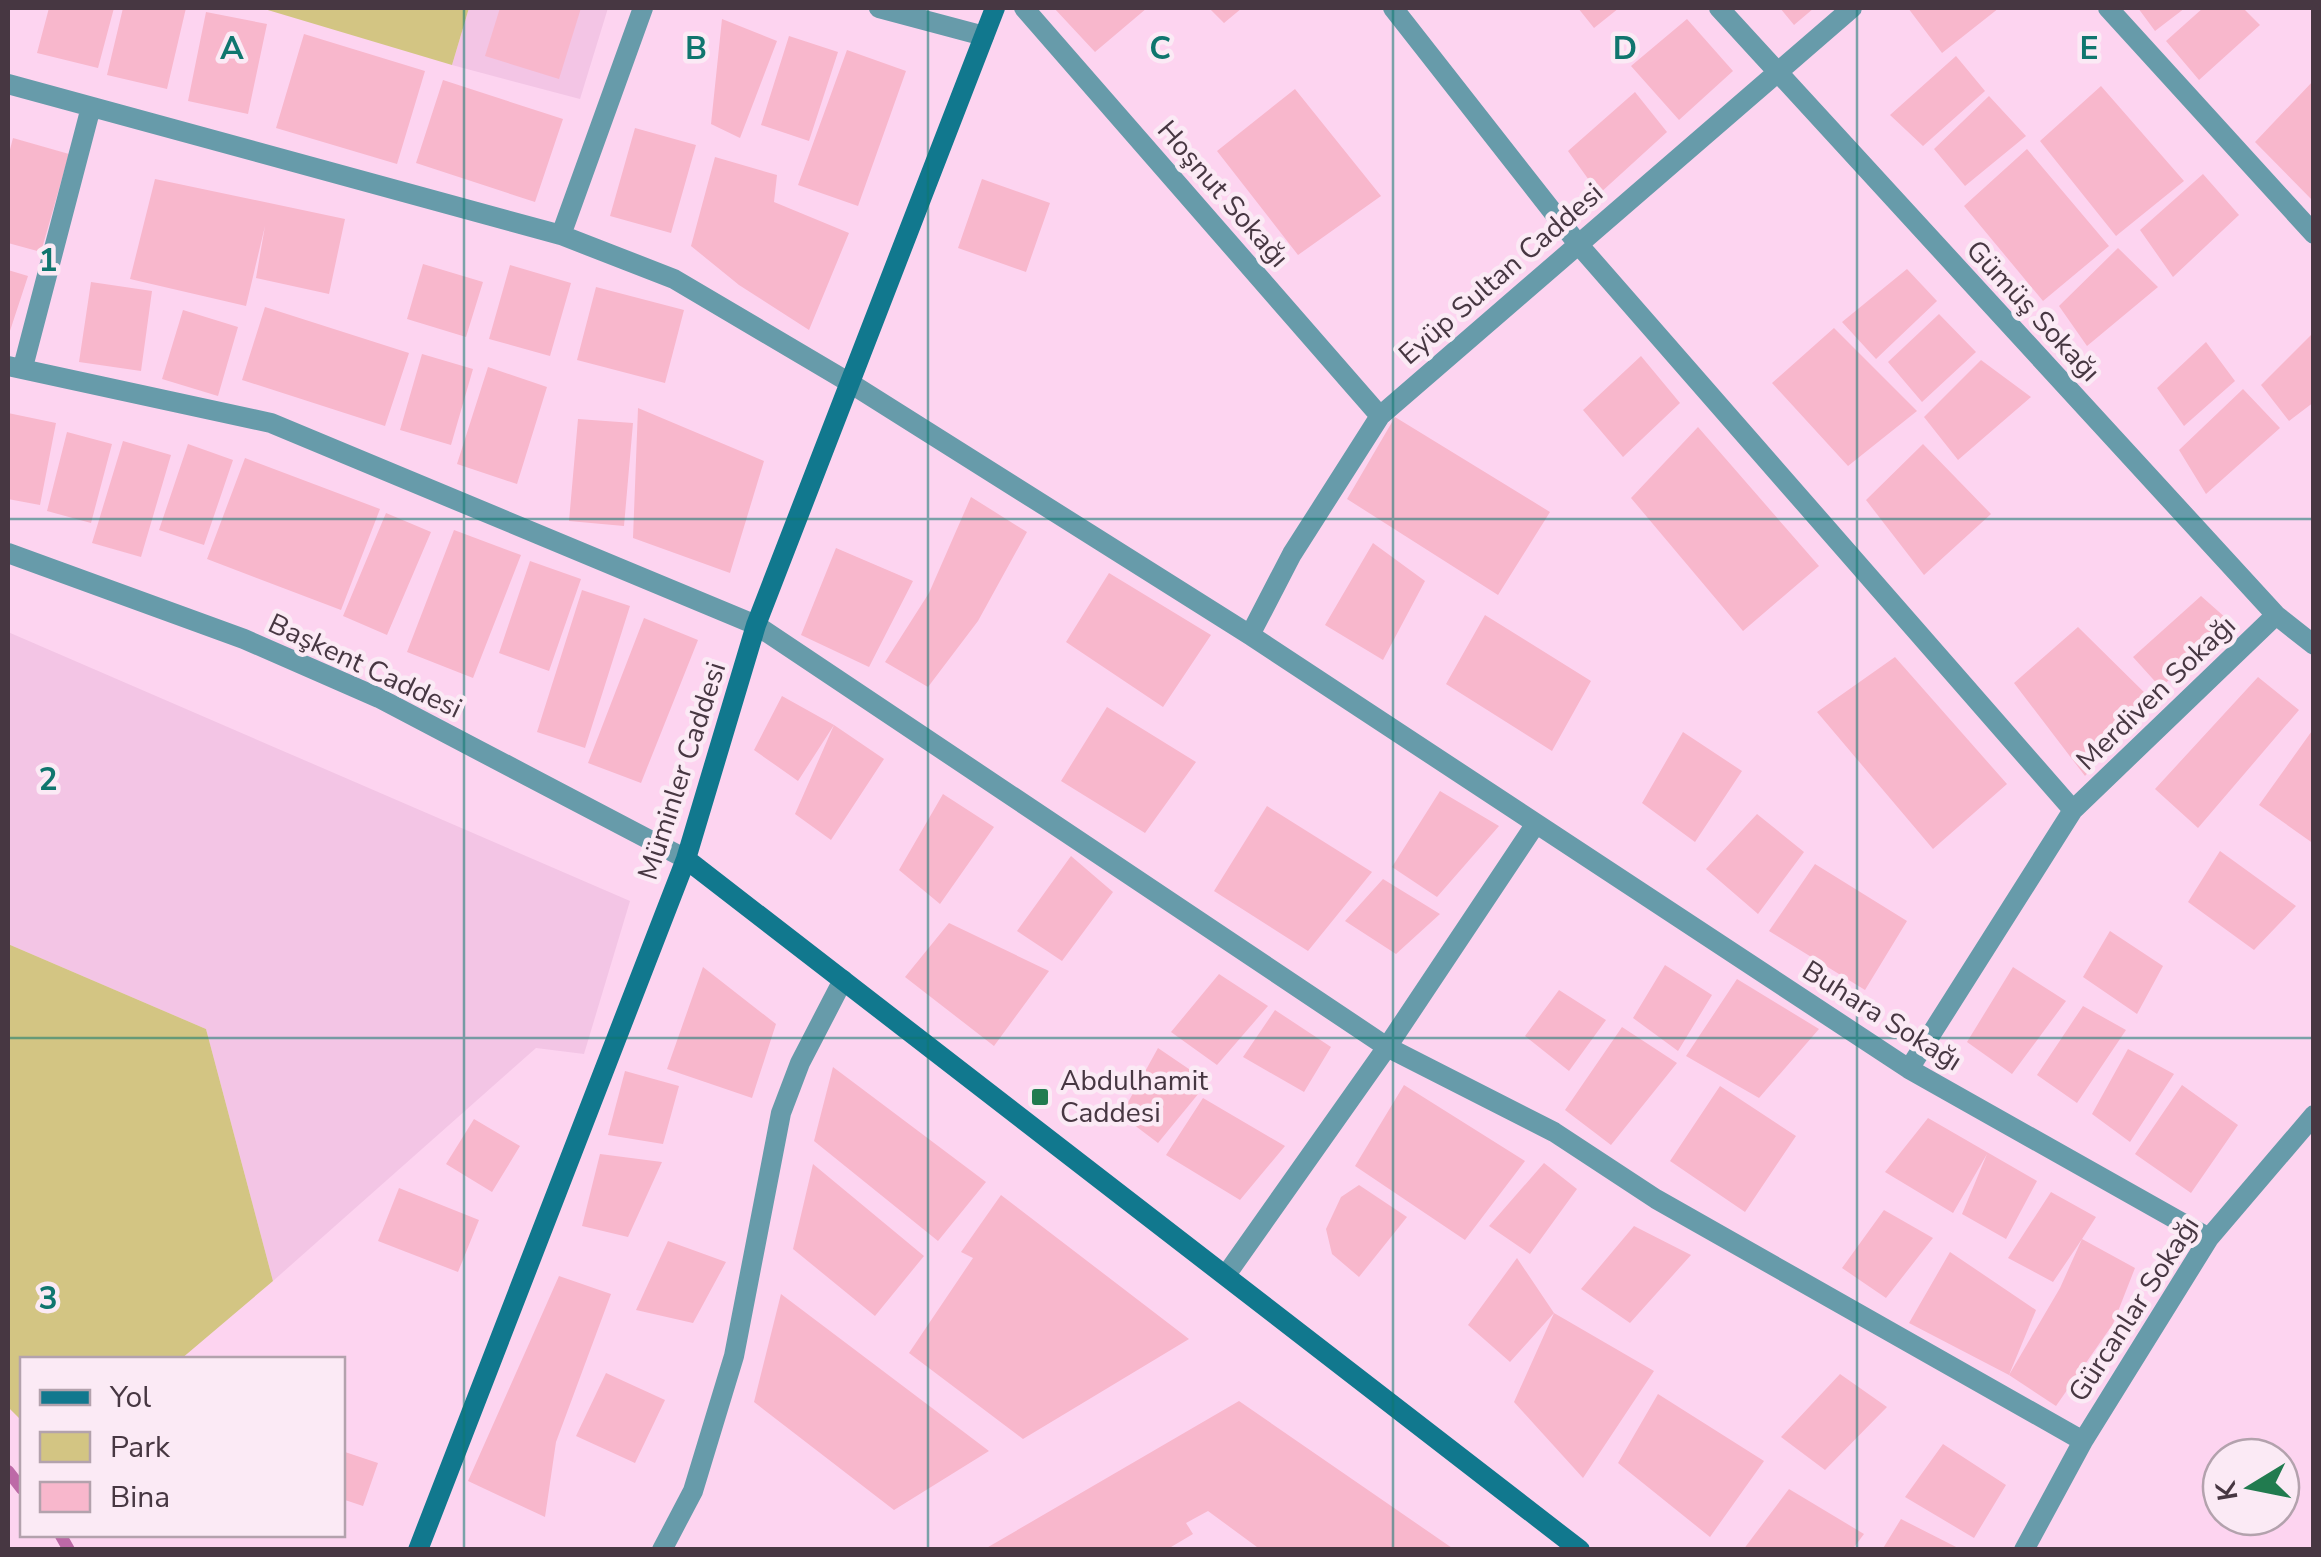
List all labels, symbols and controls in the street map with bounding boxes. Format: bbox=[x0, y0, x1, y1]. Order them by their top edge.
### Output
text: A bbox=[220, 27, 244, 70]
text: B bbox=[685, 27, 707, 70]
text: C bbox=[1149, 27, 1171, 70]
text: D bbox=[1613, 27, 1637, 70]
text: E bbox=[2079, 27, 2099, 70]
street label: Hoşnut Sokağı bbox=[1149, 112, 1297, 276]
street label: Eyüp Sultan Caddesi bbox=[1391, 175, 1611, 373]
street label: Gümüş Sokağı bbox=[1957, 232, 2109, 390]
text: 1 bbox=[38, 239, 58, 282]
street label: Başkent Caddesi bbox=[262, 605, 468, 727]
street label: Merdiven Sokağı bbox=[2068, 607, 2244, 779]
street label: Müminler Caddesi bbox=[629, 657, 735, 885]
text: 2 bbox=[38, 758, 58, 801]
street label: Buhara Sokağı bbox=[1795, 952, 1969, 1080]
place label: Abdulhamit Caddesi bbox=[1060, 1062, 1208, 1132]
marker: Abdulhamit Caddesi bbox=[1029, 1086, 1051, 1108]
street label: Gürcanlar Sokağı bbox=[2060, 1209, 2208, 1409]
text: 3 bbox=[38, 1277, 58, 1320]
legend bbox=[20, 1357, 345, 1537]
text: Yol bbox=[109, 1377, 151, 1418]
text: Park bbox=[110, 1427, 171, 1468]
north arrow bbox=[2201, 1437, 2301, 1537]
text: Bina bbox=[110, 1477, 170, 1518]
text: K bbox=[2207, 1477, 2248, 1504]

